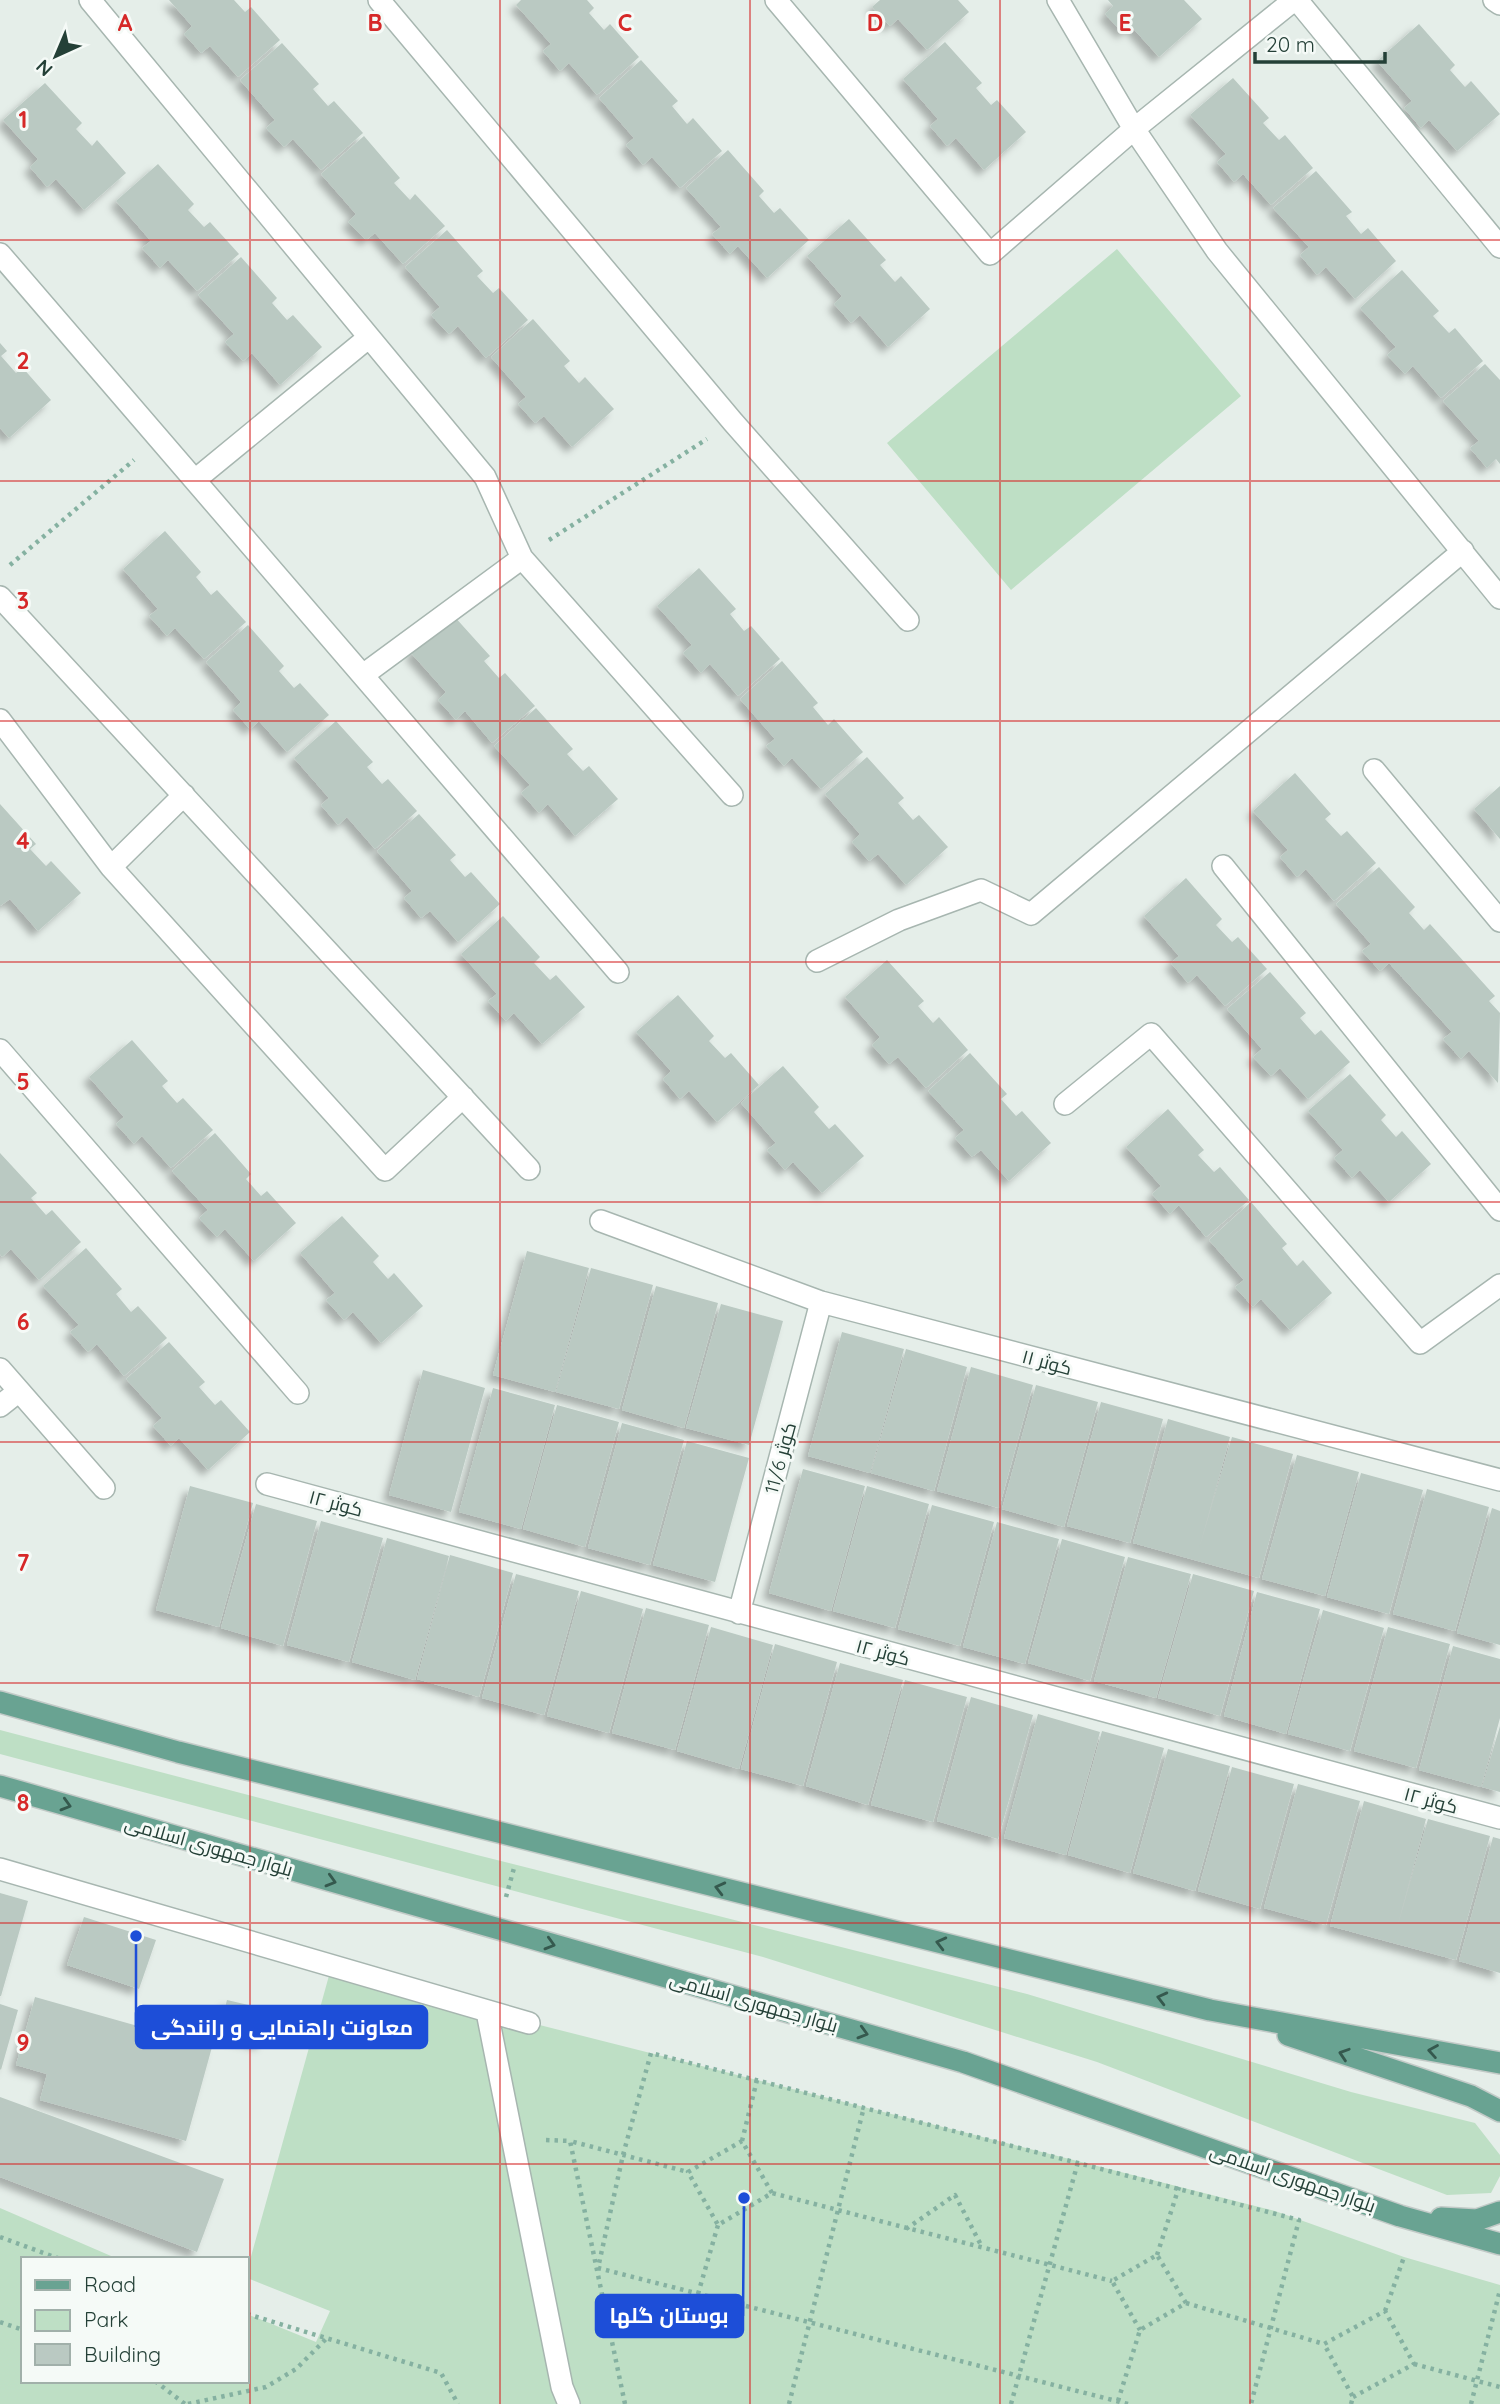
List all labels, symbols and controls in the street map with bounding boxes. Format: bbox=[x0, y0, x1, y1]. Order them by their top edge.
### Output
text: A bbox=[118, 8, 133, 37]
text: B bbox=[367, 8, 383, 37]
text: C bbox=[618, 8, 632, 37]
text: D bbox=[867, 8, 883, 37]
text: E bbox=[1118, 8, 1132, 37]
north arrow bbox=[21, 21, 91, 91]
scale bar bbox=[1255, 21, 1384, 65]
text: 20 m bbox=[1266, 31, 1315, 57]
text: N bbox=[31, 55, 58, 82]
text: 1 bbox=[19, 105, 27, 134]
text: 2 bbox=[16, 346, 30, 375]
text: 3 bbox=[17, 586, 29, 615]
text: 4 bbox=[16, 826, 30, 855]
text: 5 bbox=[16, 1067, 30, 1096]
text: 6 bbox=[17, 1307, 29, 1336]
street label: کوثر ۱۱ bbox=[1019, 1344, 1075, 1380]
street label: کوثر 11/6 bbox=[759, 1420, 801, 1496]
street label: کوثر ۱۲ bbox=[306, 1484, 366, 1522]
text: 7 bbox=[17, 1548, 30, 1577]
street label: کوثر ۱۲ bbox=[853, 1633, 913, 1671]
street label: کوثر ۱۲ bbox=[1401, 1781, 1461, 1819]
text: 8 bbox=[17, 1788, 29, 1817]
one-way arrow bbox=[59, 1797, 71, 1811]
street label: بلوار جمهوری اسلامی bbox=[122, 1811, 296, 1881]
one-way arrow bbox=[325, 1873, 337, 1887]
one-way arrow bbox=[714, 1882, 726, 1896]
one-way arrow bbox=[544, 1935, 556, 1950]
one-way arrow bbox=[935, 1937, 947, 1951]
street label: بلوار جمهوری اسلامی bbox=[667, 1967, 841, 2037]
one-way arrow bbox=[1156, 1992, 1168, 2006]
callout: معاونت راهنمایی و رانندگی bbox=[136, 2006, 427, 2048]
text: معاونت راهنمایی و رانندگی bbox=[151, 2014, 413, 2041]
one-way arrow bbox=[857, 2025, 869, 2040]
text: 9 bbox=[16, 2028, 30, 2057]
one-way arrow bbox=[1427, 2044, 1439, 2059]
one-way arrow bbox=[1339, 2048, 1351, 2062]
street label: بلوار جمهوری اسلامی bbox=[1207, 2138, 1379, 2218]
legend bbox=[21, 2257, 248, 2383]
text: Road bbox=[84, 2271, 136, 2297]
callout: بوستان گلها bbox=[596, 2295, 743, 2337]
text: بوستان گلها bbox=[609, 2302, 729, 2329]
text: Park bbox=[84, 2306, 128, 2332]
text: Building bbox=[84, 2341, 161, 2367]

